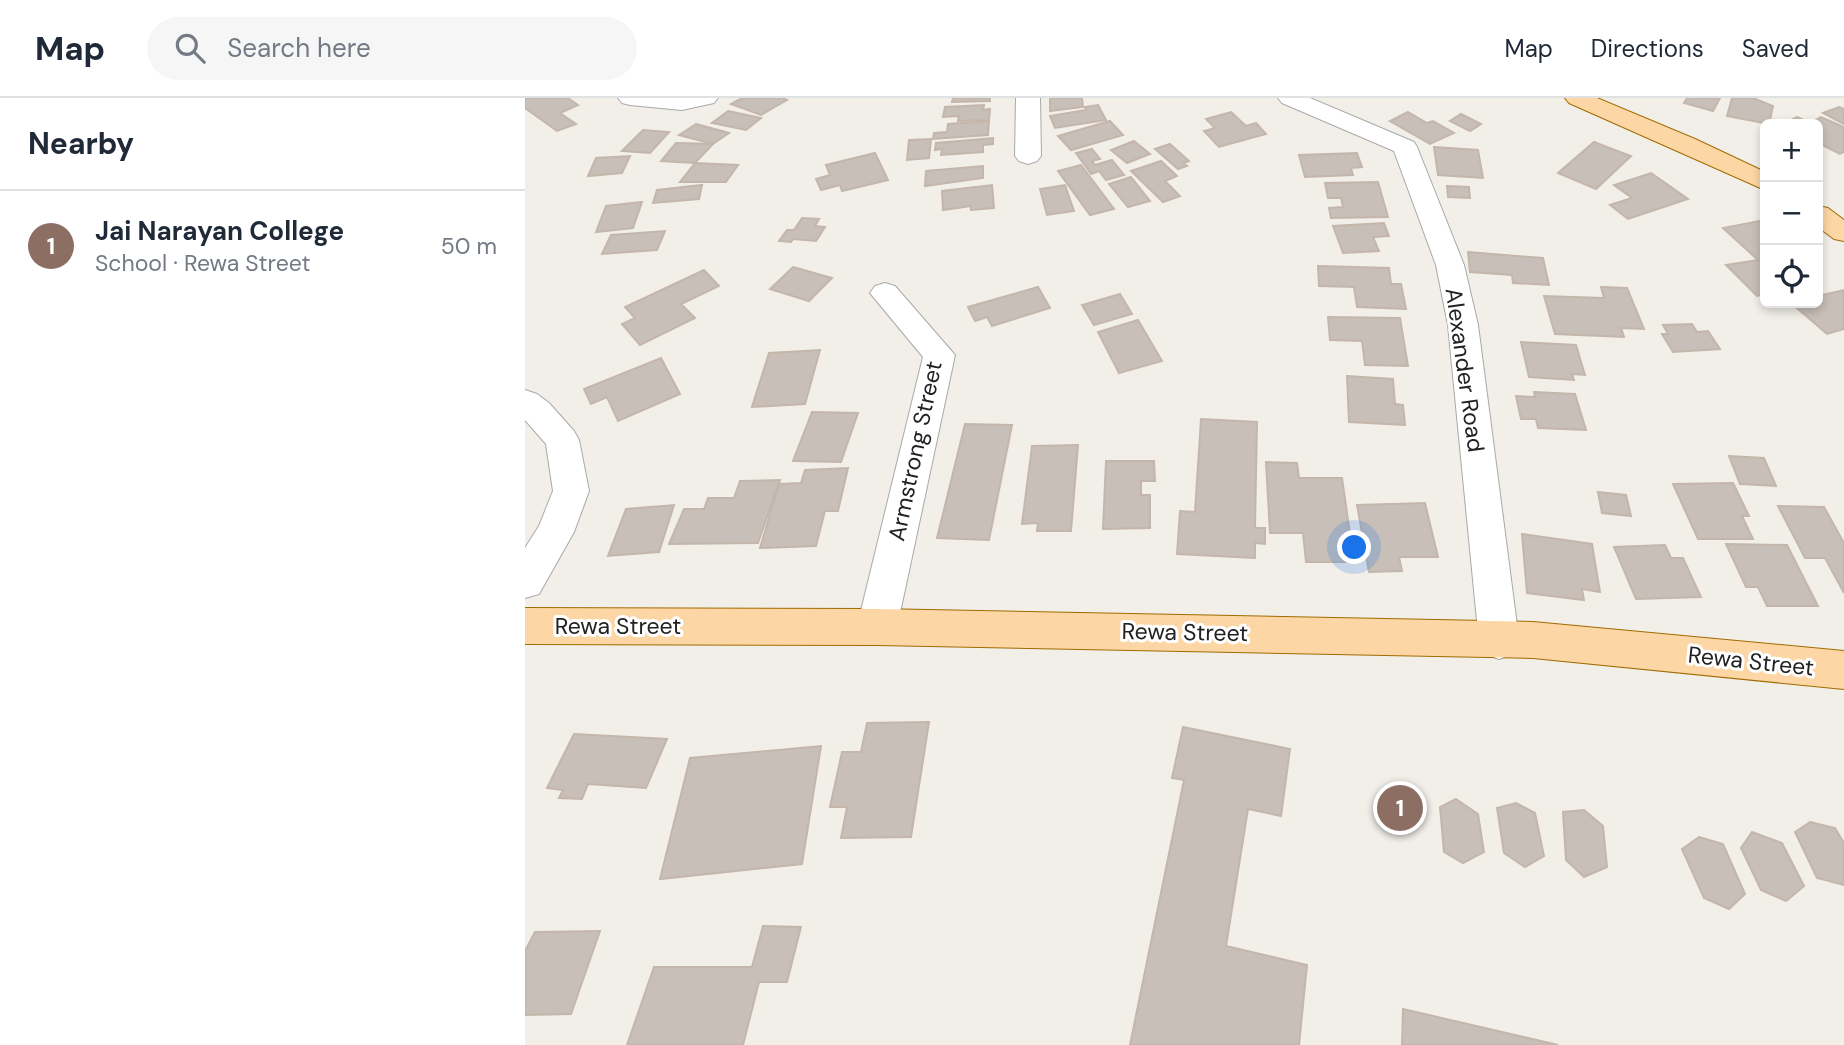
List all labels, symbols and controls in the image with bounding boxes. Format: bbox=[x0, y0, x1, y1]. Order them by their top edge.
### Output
search box bbox=[147, 17, 637, 80]
text: Map bbox=[35, 27, 105, 70]
icon: search bbox=[171, 29, 209, 67]
text: Search here bbox=[227, 31, 371, 65]
text: Map bbox=[1505, 33, 1553, 64]
text: Directions bbox=[1591, 33, 1704, 64]
text: Saved bbox=[1742, 33, 1809, 64]
map controls bbox=[1760, 119, 1823, 308]
button: + bbox=[1760, 119, 1823, 182]
text: Nearby bbox=[28, 124, 134, 163]
button: − bbox=[1760, 182, 1823, 245]
text: Jai Narayan College bbox=[95, 214, 344, 248]
text: 1 bbox=[47, 231, 55, 261]
text: 50 m bbox=[441, 231, 497, 261]
button: locate bbox=[1760, 245, 1823, 308]
text: School · Rewa Street bbox=[95, 248, 310, 278]
street label: Alexander Road bbox=[1439, 286, 1491, 454]
street label: Armstrong Street bbox=[881, 358, 949, 544]
your location bbox=[1337, 530, 1371, 564]
street label: Rewa Street bbox=[555, 611, 681, 641]
street label: Rewa Street bbox=[1121, 616, 1249, 648]
street label: Rewa Street bbox=[1687, 639, 1815, 683]
pin: 1 bbox=[1377, 782, 1423, 834]

